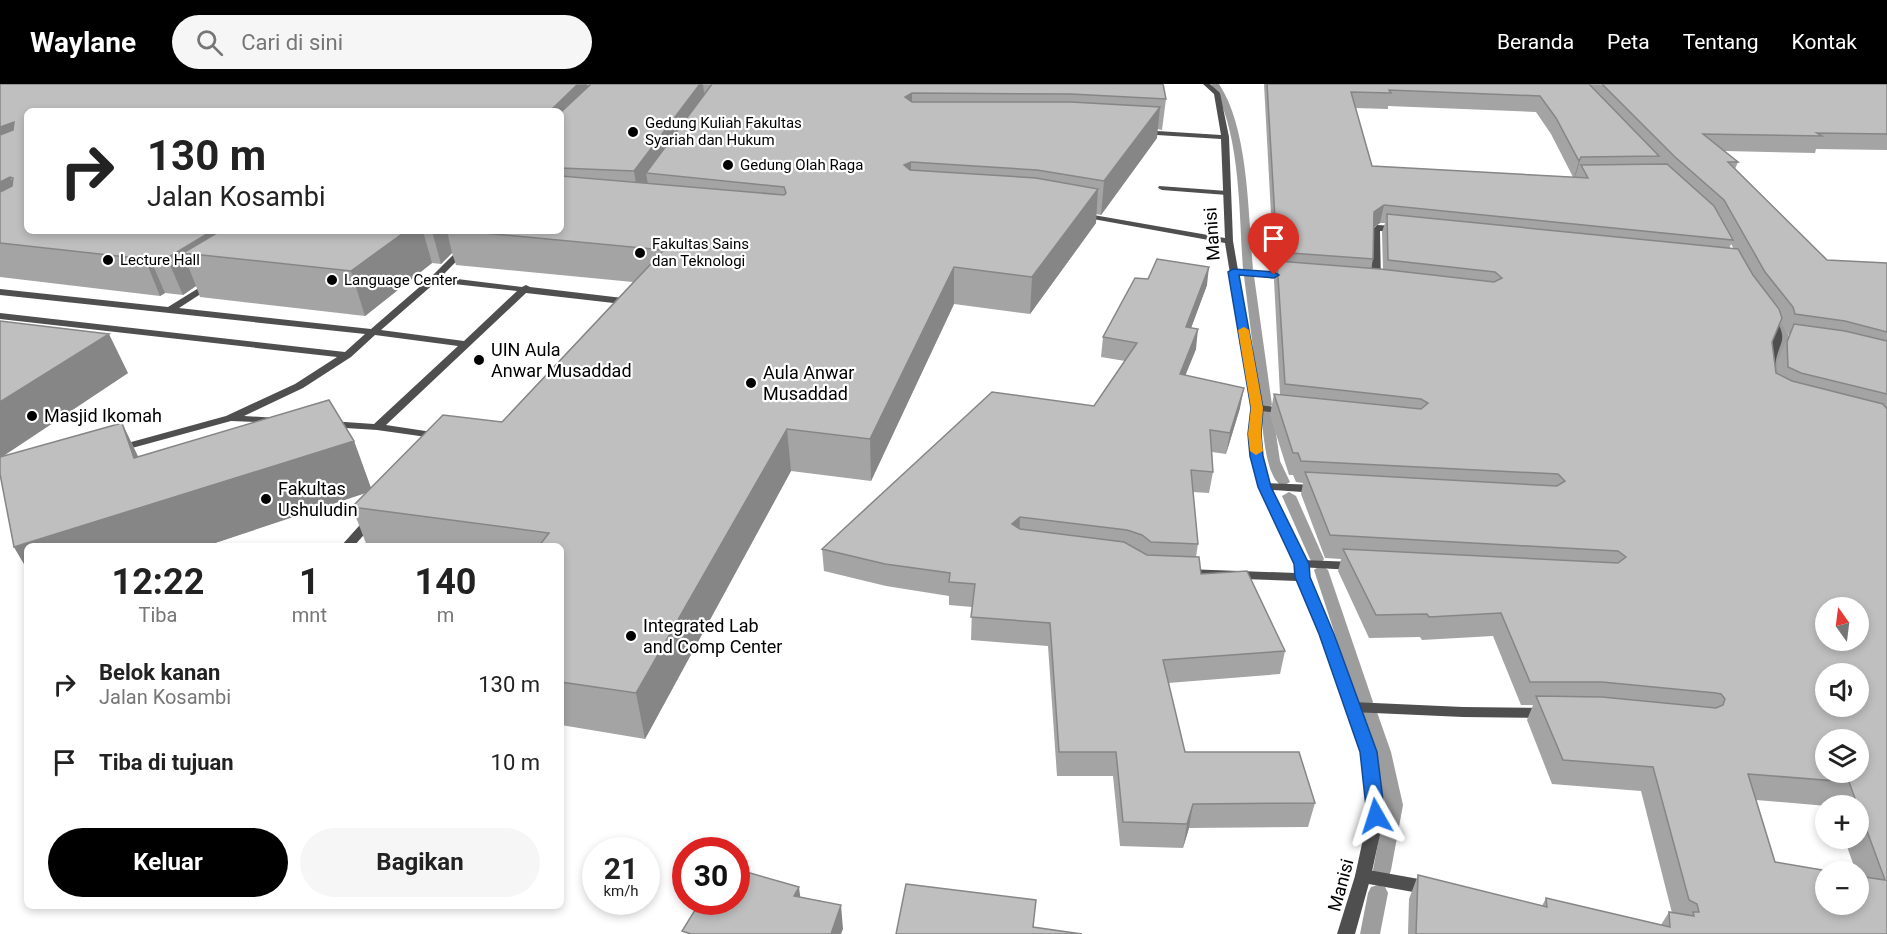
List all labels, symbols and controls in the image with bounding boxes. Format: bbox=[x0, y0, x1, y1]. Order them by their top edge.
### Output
search box bbox=[172, 15, 592, 69]
text: Waylane bbox=[30, 26, 136, 59]
icon: search bbox=[193, 26, 226, 59]
text: Cari di sini bbox=[241, 30, 343, 55]
text: Beranda bbox=[1497, 30, 1574, 54]
text: Peta bbox=[1607, 30, 1650, 54]
text: Tentang bbox=[1683, 30, 1759, 54]
text: Kontak bbox=[1792, 30, 1857, 54]
place label: Gedung Kuliah Fakultas Syariah dan Hukum bbox=[645, 114, 802, 149]
marker: Gedung Kuliah Fakultas Syariah dan Hukum bbox=[626, 125, 640, 139]
text: 130 m bbox=[147, 131, 266, 180]
icon: right bbox=[48, 132, 126, 210]
place label: Gedung Olah Raga bbox=[740, 156, 863, 174]
marker: Gedung Olah Raga bbox=[721, 158, 735, 172]
text: Jalan Kosambi bbox=[147, 181, 325, 213]
street label: Manisi bbox=[1199, 207, 1224, 261]
pin bbox=[1248, 213, 1299, 275]
icon: arrive bbox=[1257, 222, 1290, 255]
place label: Fakultas Sains dan Teknologi bbox=[652, 235, 749, 270]
marker: Fakultas Sains dan Teknologi bbox=[633, 246, 647, 260]
place label: Lecture Hall bbox=[120, 251, 200, 269]
marker: Lecture Hall bbox=[101, 253, 115, 267]
place label: Language Center bbox=[344, 271, 457, 289]
marker: Language Center bbox=[325, 273, 339, 287]
place label: UIN Aula Anwar Musaddad bbox=[491, 339, 632, 381]
marker: UIN Aula Anwar Musaddad bbox=[472, 353, 486, 367]
place label: Aula Anwar Musaddad bbox=[763, 362, 854, 404]
marker: Aula Anwar Musaddad bbox=[744, 376, 758, 390]
place label: Masjid Ikomah bbox=[44, 405, 162, 426]
marker: Masjid Ikomah bbox=[25, 409, 39, 423]
place label: Fakultas Ushuludin bbox=[278, 478, 358, 520]
marker: Fakultas Ushuludin bbox=[259, 492, 273, 506]
text: 12:22 bbox=[112, 561, 204, 603]
text: 1 bbox=[299, 561, 320, 603]
text: 140 bbox=[415, 561, 476, 603]
north arrow bbox=[1815, 597, 1869, 651]
map controls bbox=[1815, 597, 1869, 915]
text: Tiba bbox=[138, 603, 177, 627]
text: mnt bbox=[292, 603, 327, 627]
text: m bbox=[437, 603, 454, 627]
place label: Integrated Lab and Comp Center bbox=[643, 615, 782, 657]
marker: Integrated Lab and Comp Center bbox=[624, 629, 638, 643]
text: Belok kanan bbox=[99, 660, 220, 685]
button: sound bbox=[1815, 663, 1869, 717]
icon: right bbox=[48, 668, 81, 701]
text: 130 m bbox=[478, 672, 540, 697]
text: Jalan Kosambi bbox=[99, 685, 231, 709]
button: layers bbox=[1815, 729, 1869, 783]
icon: arrive bbox=[48, 746, 81, 779]
text: Tiba di tujuan bbox=[99, 750, 234, 775]
text: 10 m bbox=[491, 750, 540, 775]
position arrow bbox=[1344, 784, 1408, 848]
button: + bbox=[1815, 795, 1869, 849]
button: Keluar bbox=[48, 828, 288, 897]
button: Bagikan bbox=[300, 828, 540, 897]
speed limit sign: 30 bbox=[672, 837, 750, 915]
text: 21 bbox=[604, 851, 638, 886]
street label: Manisi bbox=[1323, 856, 1358, 913]
button: − bbox=[1815, 861, 1869, 915]
text: km/h bbox=[603, 882, 639, 900]

